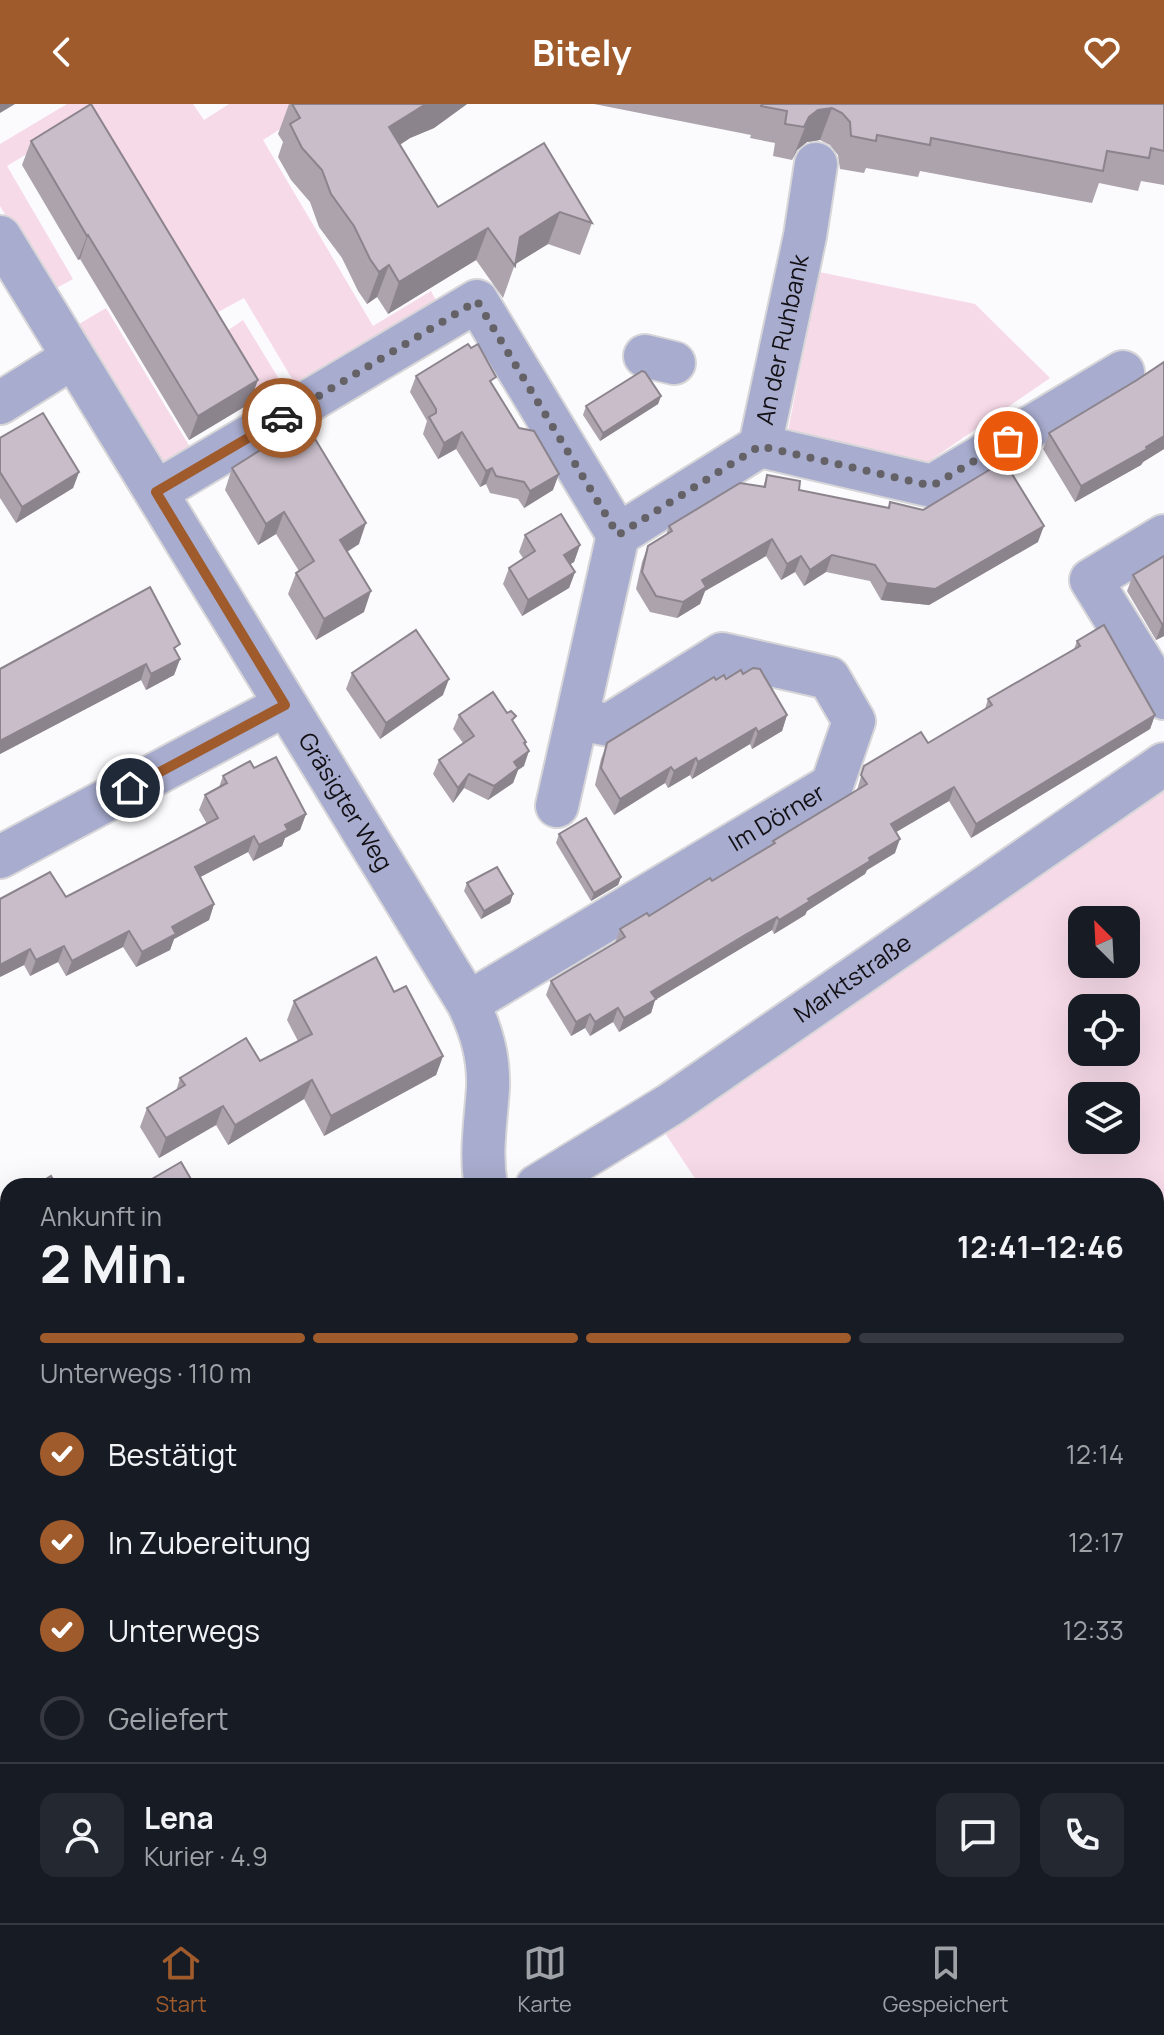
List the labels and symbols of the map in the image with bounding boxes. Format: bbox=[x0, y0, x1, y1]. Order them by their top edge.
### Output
street label: An der Ruhbank bbox=[747, 250, 816, 428]
courier bbox=[242, 378, 322, 458]
pin bbox=[974, 407, 1042, 475]
street label: Gräsigter Weg bbox=[291, 726, 401, 877]
pin bbox=[96, 754, 164, 822]
street label: Im Dörner bbox=[722, 775, 831, 858]
north arrow bbox=[1068, 906, 1140, 978]
street label: Marktstraße bbox=[787, 925, 917, 1030]

